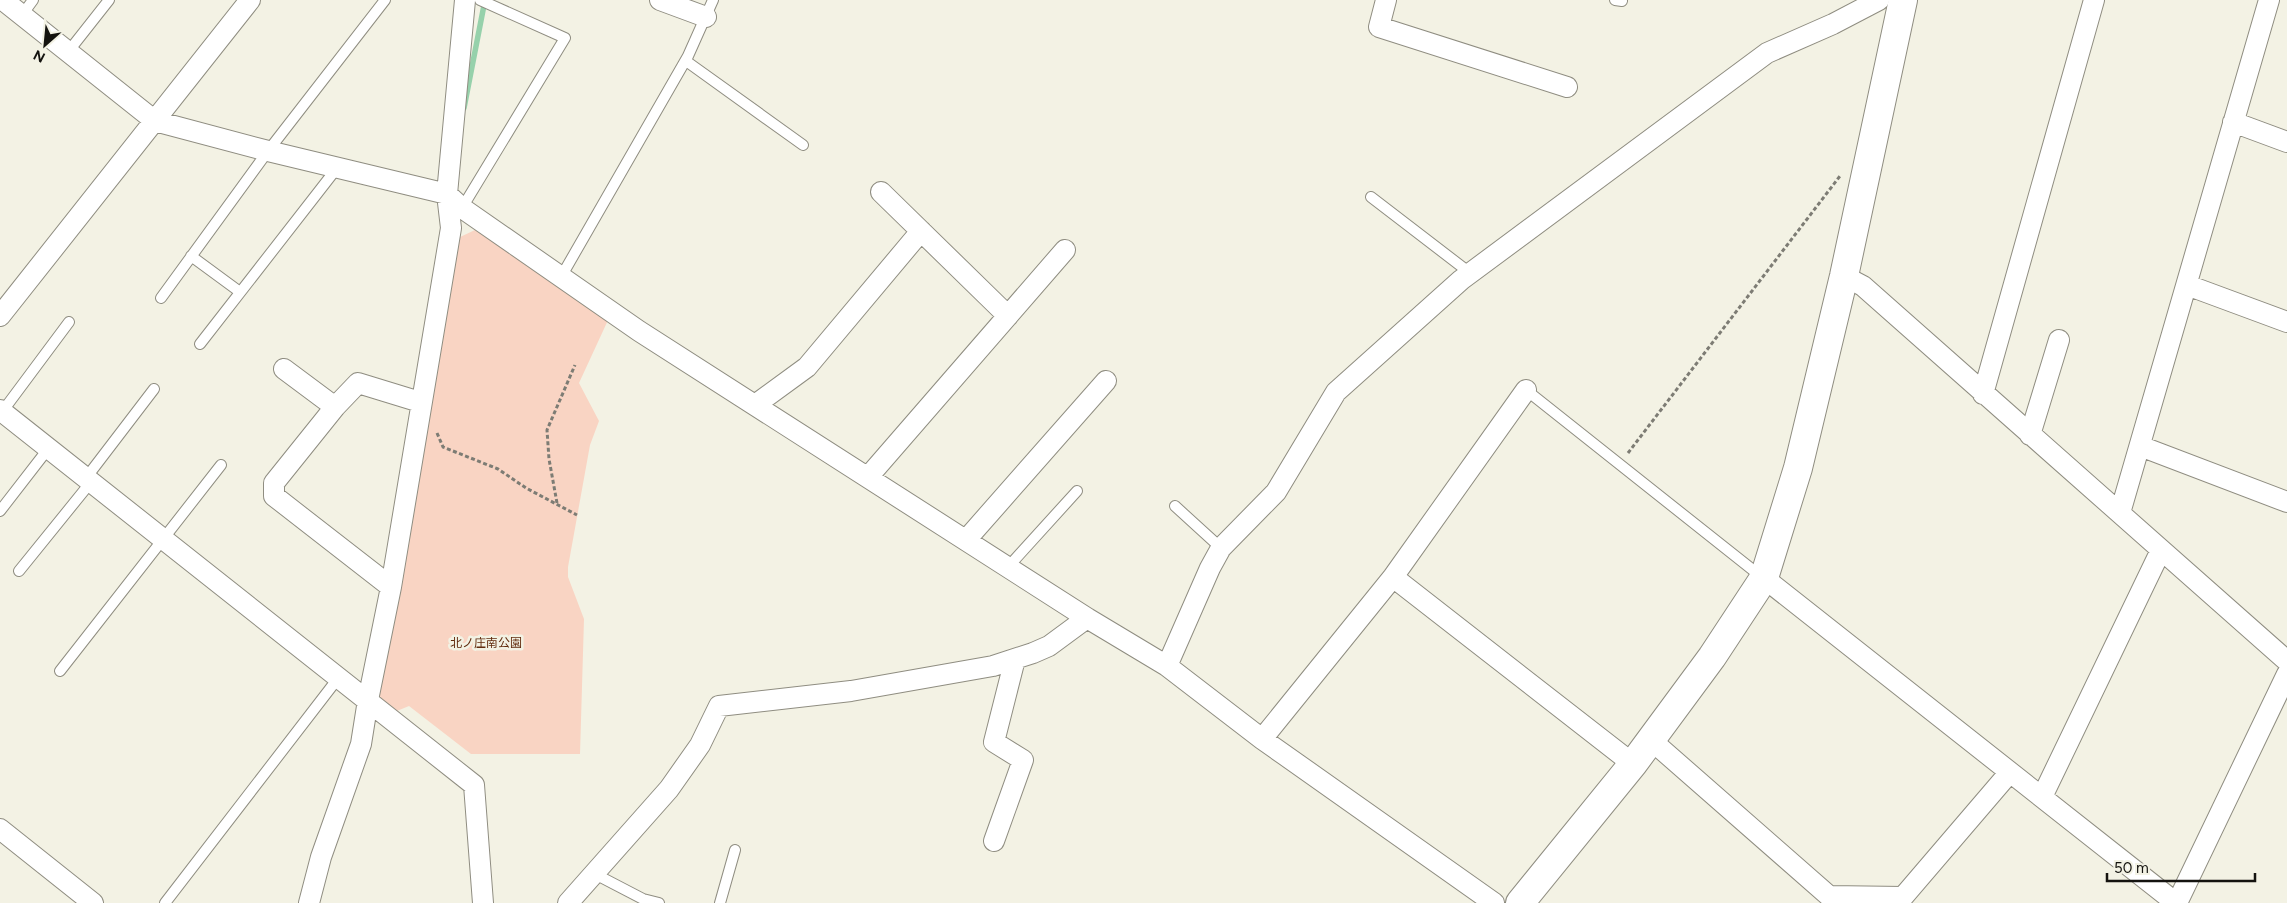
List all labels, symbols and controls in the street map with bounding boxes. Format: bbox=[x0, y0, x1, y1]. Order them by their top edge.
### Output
north arrow bbox=[20, 20, 70, 70]
text: N bbox=[31, 46, 48, 66]
park label: 北ノ庄南公園 bbox=[450, 636, 522, 650]
scale bar bbox=[2107, 850, 2254, 882]
text: 50 m bbox=[2114, 859, 2149, 877]

